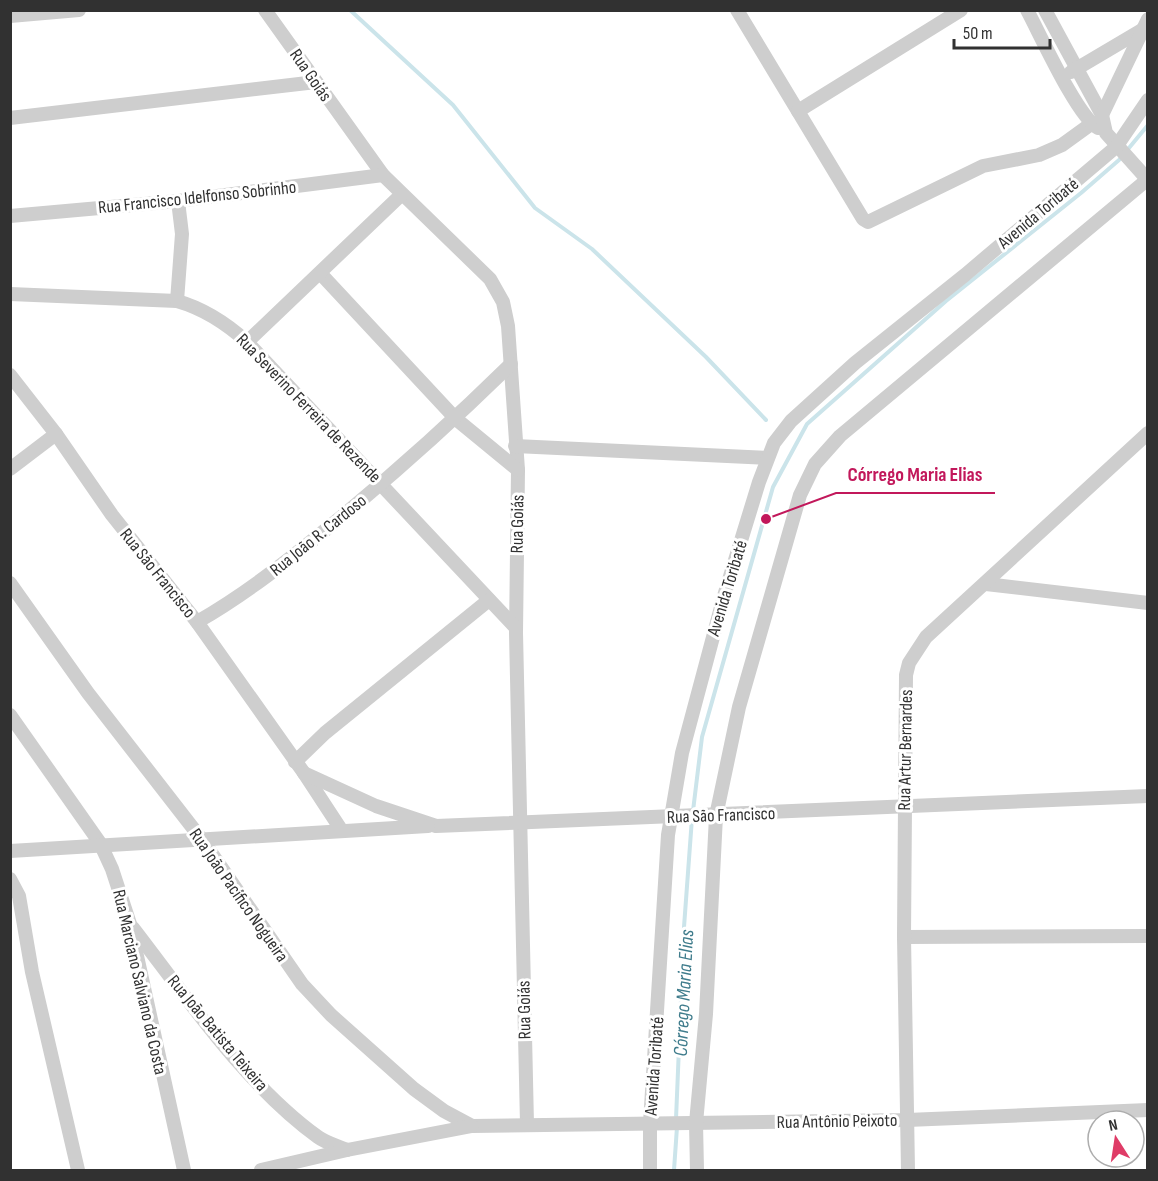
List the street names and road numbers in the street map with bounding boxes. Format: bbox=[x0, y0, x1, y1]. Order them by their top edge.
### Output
street label: Rua Goiás bbox=[285, 45, 336, 105]
street label: Avenida Toribaté bbox=[993, 174, 1083, 254]
street label: Rua Francisco Idelfonso Sobrinho bbox=[97, 177, 297, 218]
street label: Rua Severino Ferreira de Rezende bbox=[232, 329, 385, 487]
street label: Rua João R. Cardoso bbox=[266, 490, 371, 581]
street label: Rua Goiás bbox=[506, 494, 529, 554]
street label: Rua São Francisco bbox=[115, 525, 200, 622]
street label: Avenida Toribaté bbox=[703, 538, 752, 639]
street label: Rua Artur Bernardes bbox=[894, 689, 917, 811]
street label: Rua São Francisco bbox=[666, 803, 776, 828]
street label: Rua João Pacífico Nogueira bbox=[185, 825, 293, 966]
street label: Rua Marciano Salviano da Costa bbox=[108, 888, 171, 1077]
street label: Rua João Batista Teixeira bbox=[163, 971, 272, 1096]
street label: Rua Goiás bbox=[513, 980, 536, 1040]
street label: Avenida Toribaté bbox=[641, 1016, 668, 1117]
street label: Rua Antônio Peixoto bbox=[777, 1110, 897, 1133]

